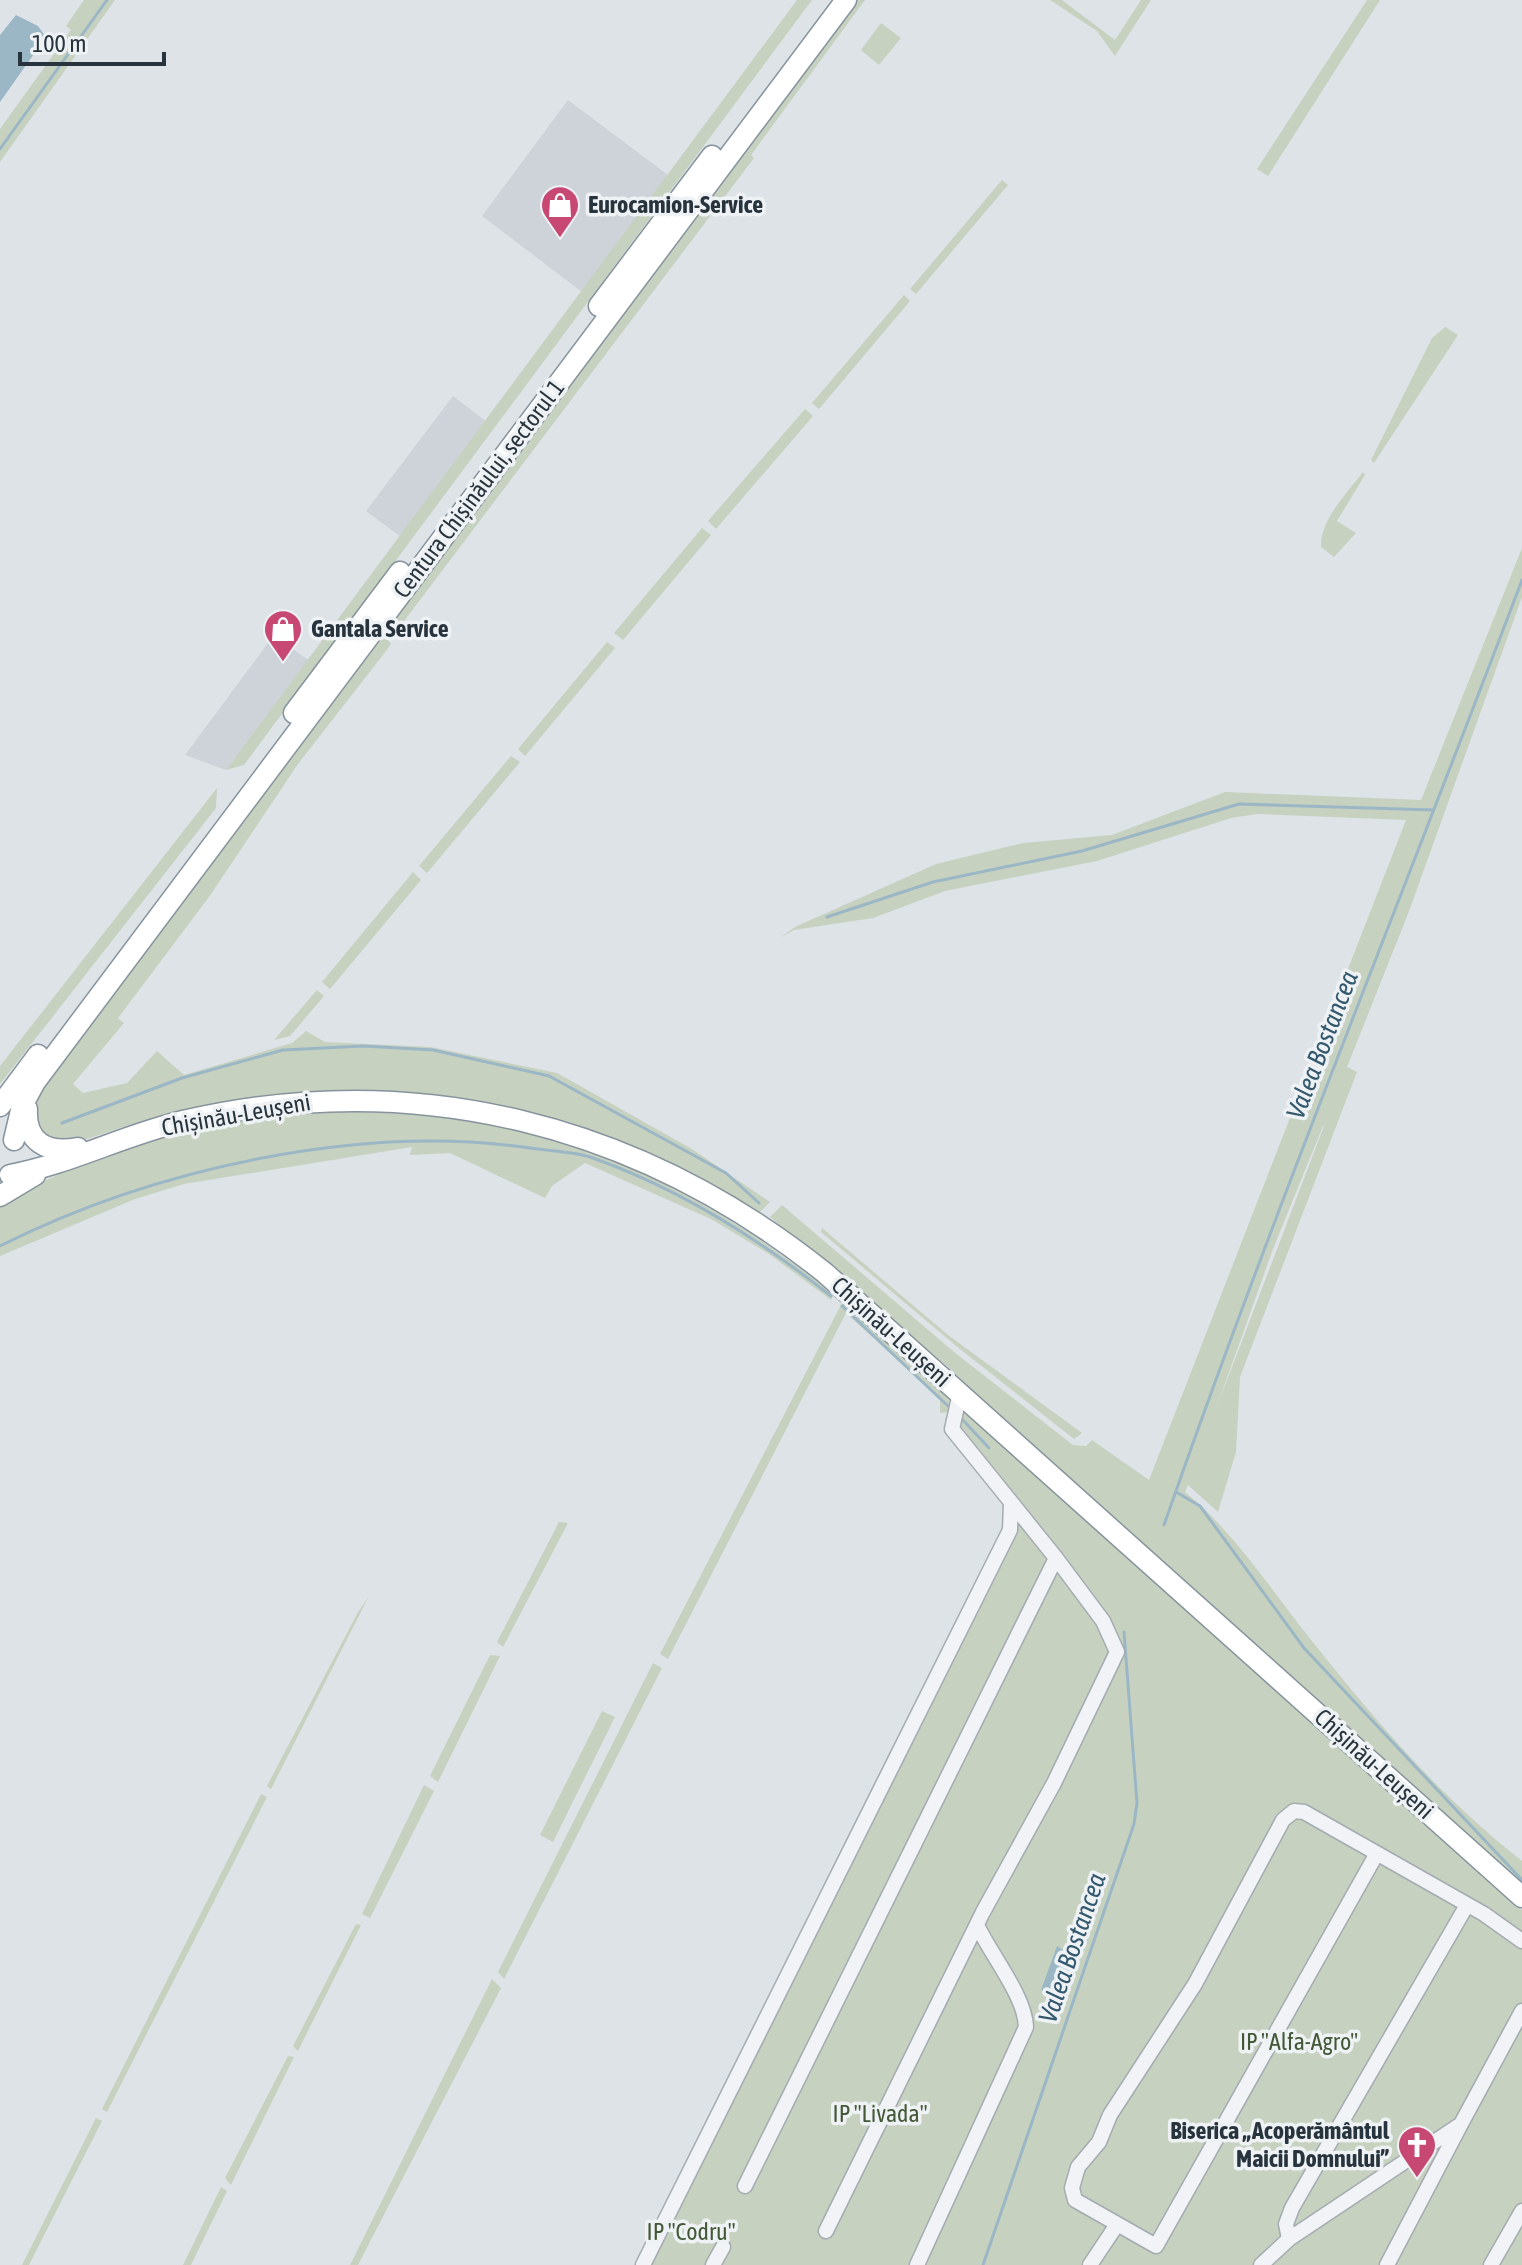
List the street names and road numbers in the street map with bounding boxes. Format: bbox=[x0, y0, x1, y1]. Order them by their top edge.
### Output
street label: Centura Chișinăului, sectorul 1 bbox=[388, 374, 569, 603]
street label: Chișinău-Leușeni bbox=[159, 1088, 312, 1141]
street label: Chișinău-Leușeni bbox=[826, 1271, 956, 1392]
street label: Chișinău-Leușeni bbox=[1309, 1703, 1439, 1824]

